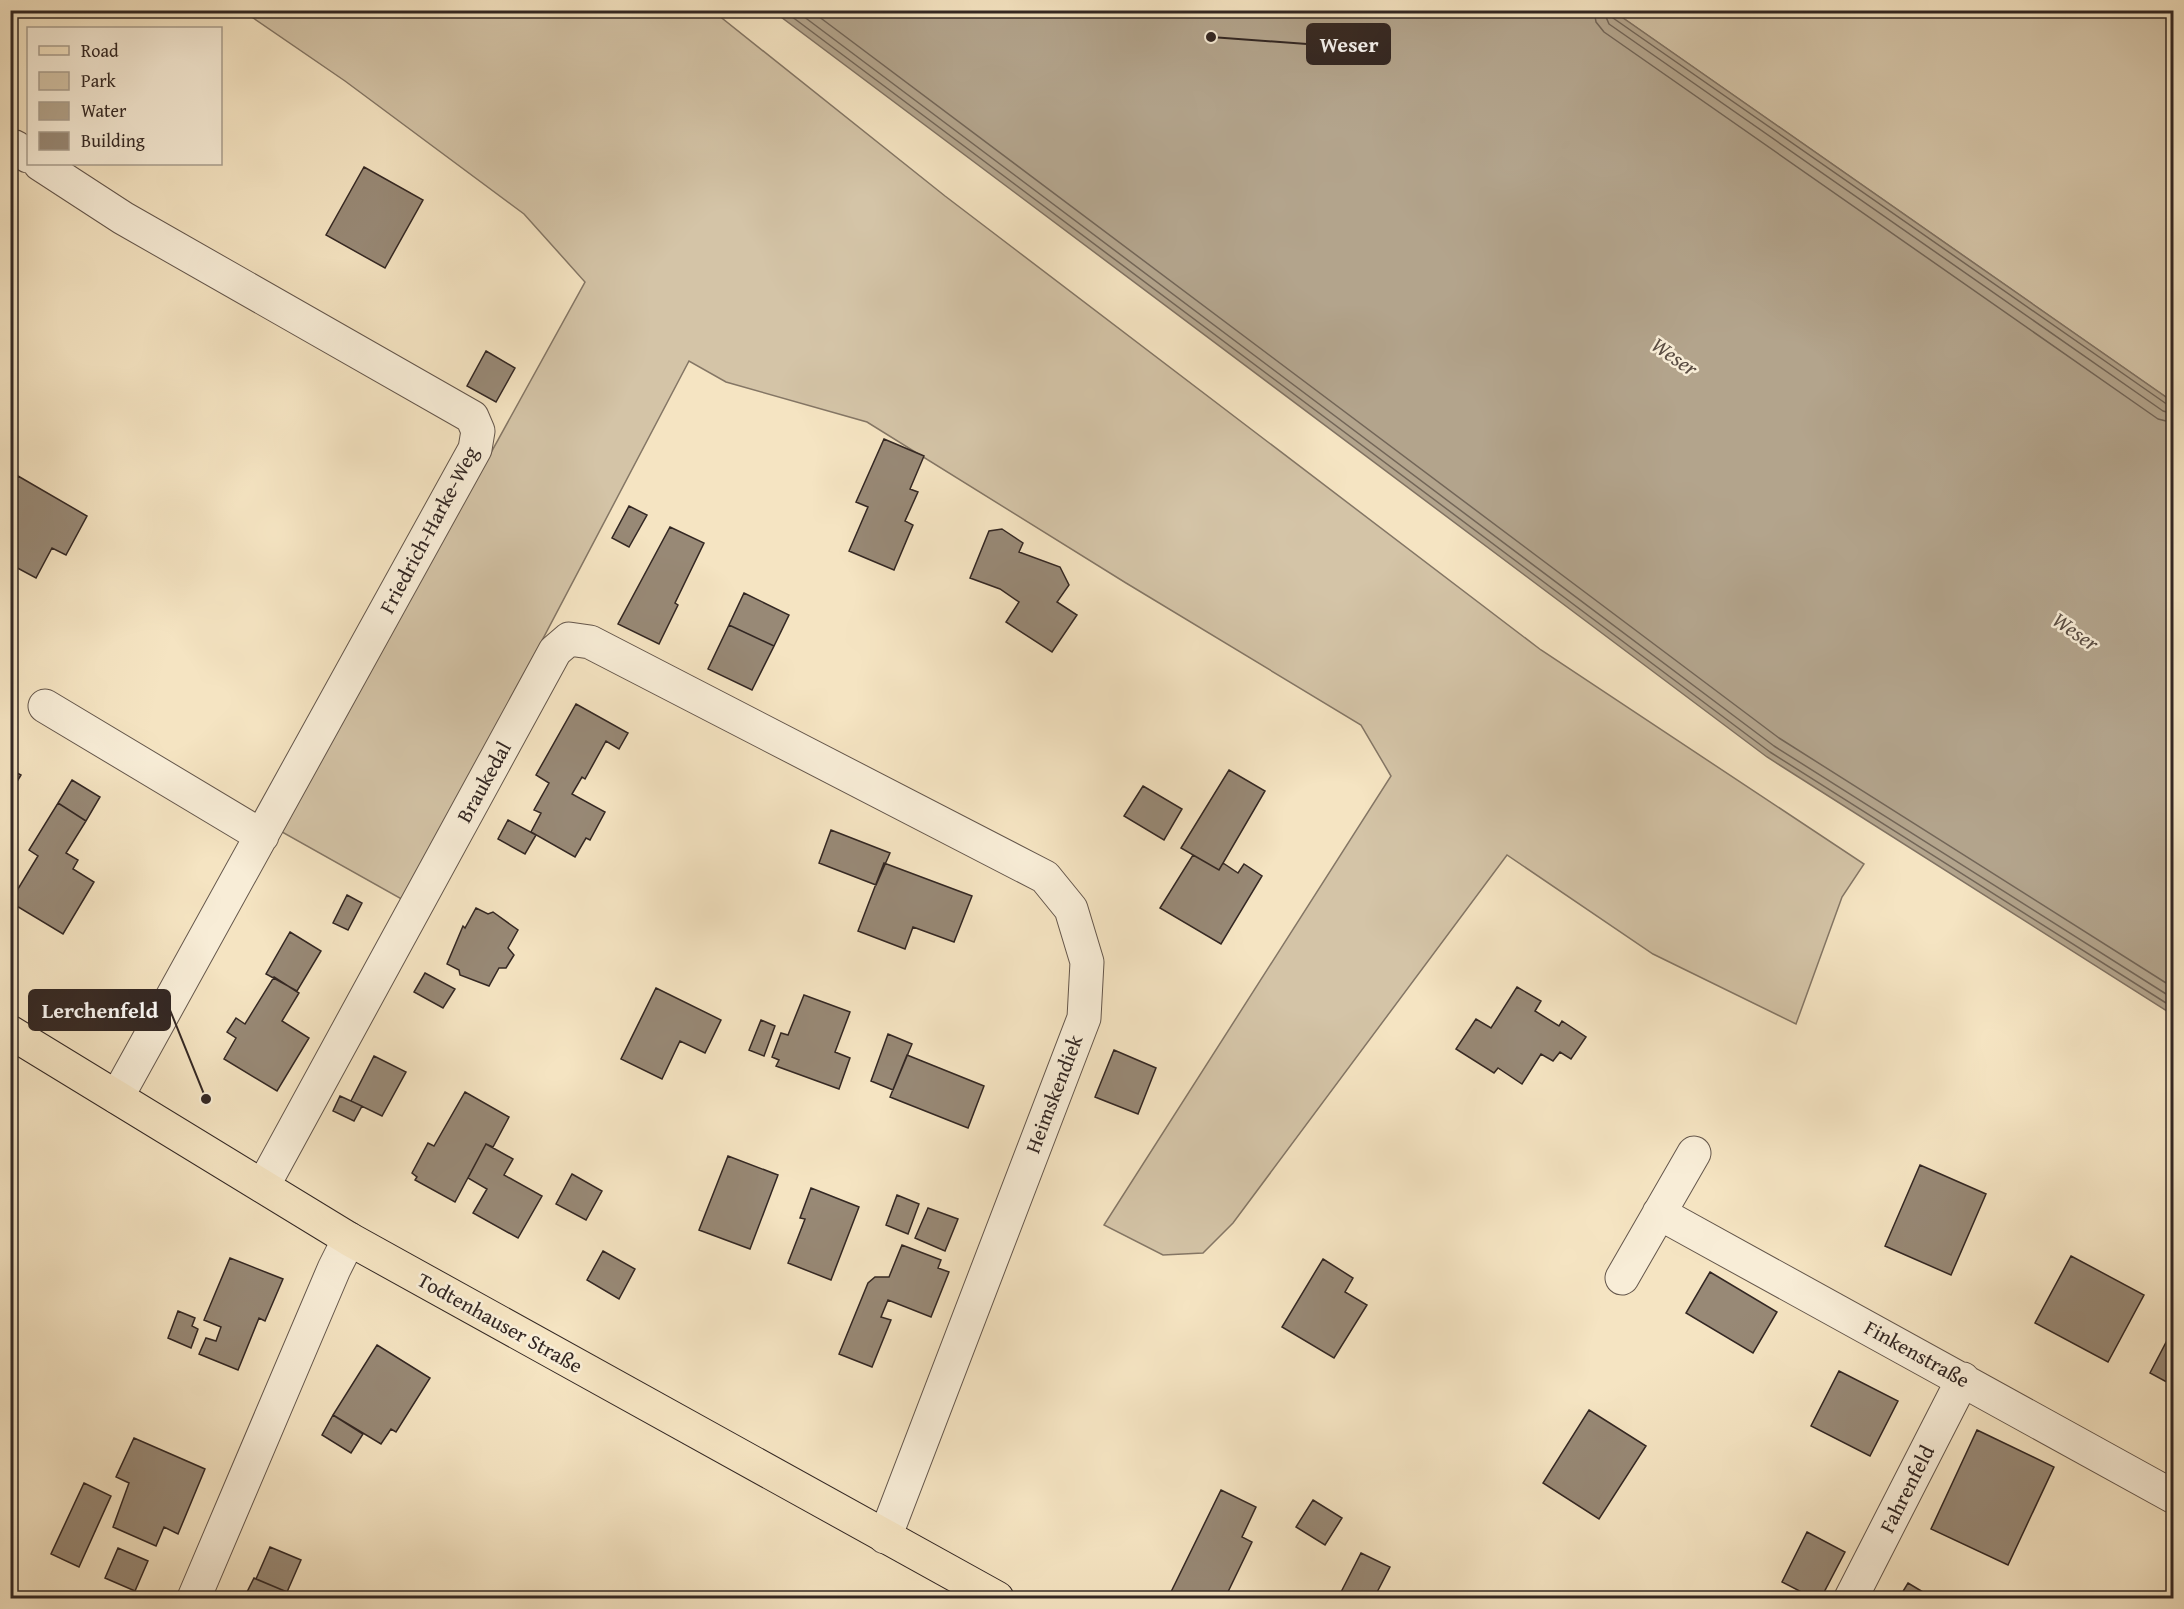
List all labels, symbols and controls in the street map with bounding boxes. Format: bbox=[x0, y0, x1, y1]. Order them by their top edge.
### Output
callout: Weser bbox=[1307, 24, 1390, 64]
legend bbox=[27, 27, 222, 165]
text: Weser bbox=[1319, 28, 1379, 60]
text: Road bbox=[81, 37, 119, 64]
text: Park bbox=[81, 67, 117, 94]
text: Water bbox=[81, 97, 127, 124]
text: Building bbox=[81, 127, 145, 154]
water label: Weser bbox=[1645, 328, 1705, 384]
street label: Friedrich-Harke-Weg bbox=[371, 440, 486, 619]
water label: Weser bbox=[2046, 603, 2106, 659]
street label: Braukedal bbox=[448, 735, 519, 828]
callout: Lerchenfeld bbox=[29, 990, 170, 1030]
text: Lerchenfeld bbox=[42, 994, 159, 1026]
street label: Heimskendiek bbox=[1017, 1030, 1090, 1158]
street label: Todtenhauser Straße bbox=[412, 1264, 589, 1381]
street label: Finkenstraße bbox=[1859, 1312, 1976, 1395]
street label: Fahrenfeld bbox=[1871, 1439, 1942, 1538]

